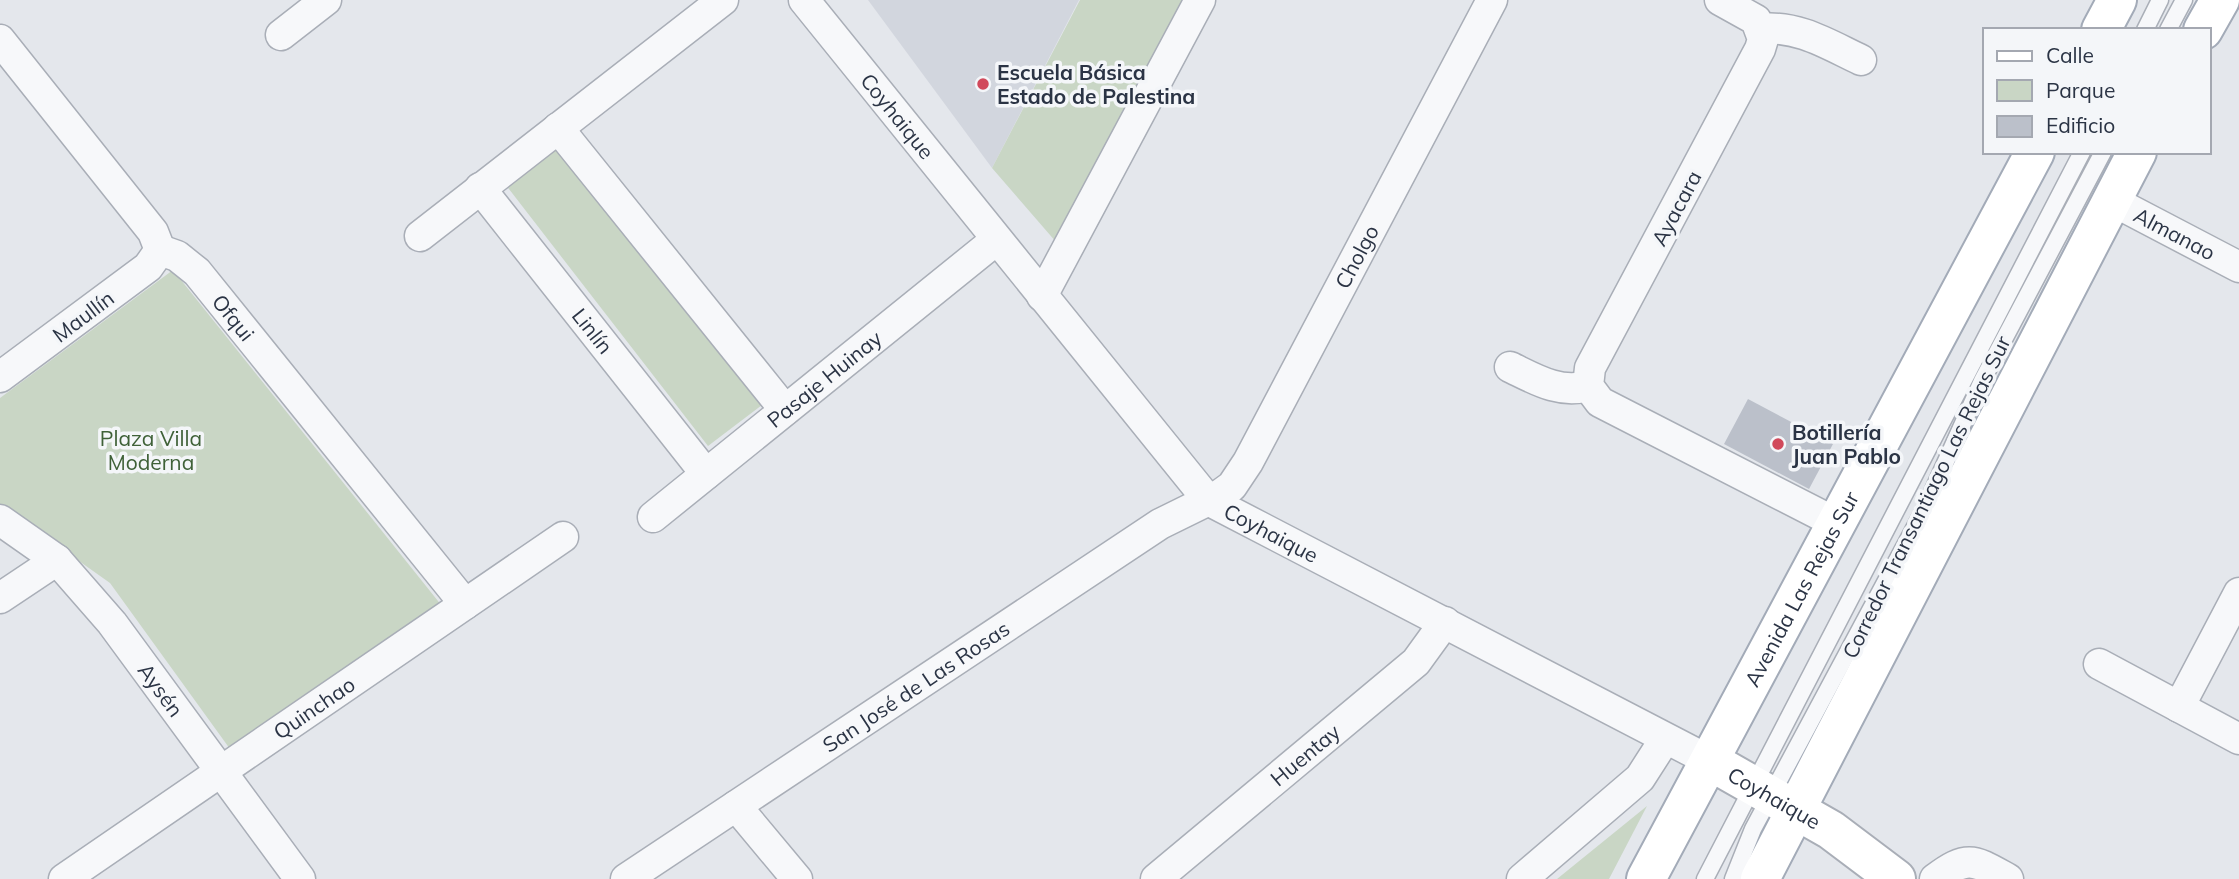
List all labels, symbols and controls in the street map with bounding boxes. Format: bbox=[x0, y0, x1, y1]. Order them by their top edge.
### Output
legend bbox=[1983, 28, 2211, 154]
text: Calle bbox=[2046, 42, 2094, 68]
place label: Escuela Básica Estado de Palestina bbox=[997, 59, 1195, 109]
street label: Coyhaique bbox=[855, 68, 940, 164]
marker: Escuela Básica Estado de Palestina bbox=[975, 76, 991, 92]
text: Parque bbox=[2046, 77, 2115, 103]
text: Edificio bbox=[2046, 112, 2115, 138]
street label: Ayacara bbox=[1645, 166, 1707, 250]
street label: Almanao bbox=[2130, 201, 2220, 265]
street label: Cholgo bbox=[1329, 220, 1384, 293]
street label: Maullín bbox=[47, 285, 119, 347]
street label: Ofqui bbox=[207, 289, 260, 346]
street label: Linlín bbox=[567, 303, 619, 359]
street label: Pasaje Huinay bbox=[762, 325, 887, 433]
street label: Corredor Transantiago Las Rejas Sur bbox=[1836, 331, 2016, 663]
place label: Botillería Juan Pablo bbox=[1792, 419, 1901, 469]
park label: Plaza Villa Moderna bbox=[100, 425, 202, 475]
marker: Botillería Juan Pablo bbox=[1770, 436, 1786, 452]
street label: Avenida Las Rejas Sur bbox=[1738, 487, 1864, 691]
street label: Coyhaique bbox=[1220, 498, 1323, 568]
street label: San José de Las Rosas bbox=[817, 615, 1014, 758]
street label: Aysén bbox=[133, 658, 189, 722]
street label: Quinchao bbox=[268, 671, 360, 745]
street label: Huentay bbox=[1265, 718, 1345, 791]
street label: Coyhaique bbox=[1723, 761, 1825, 834]

